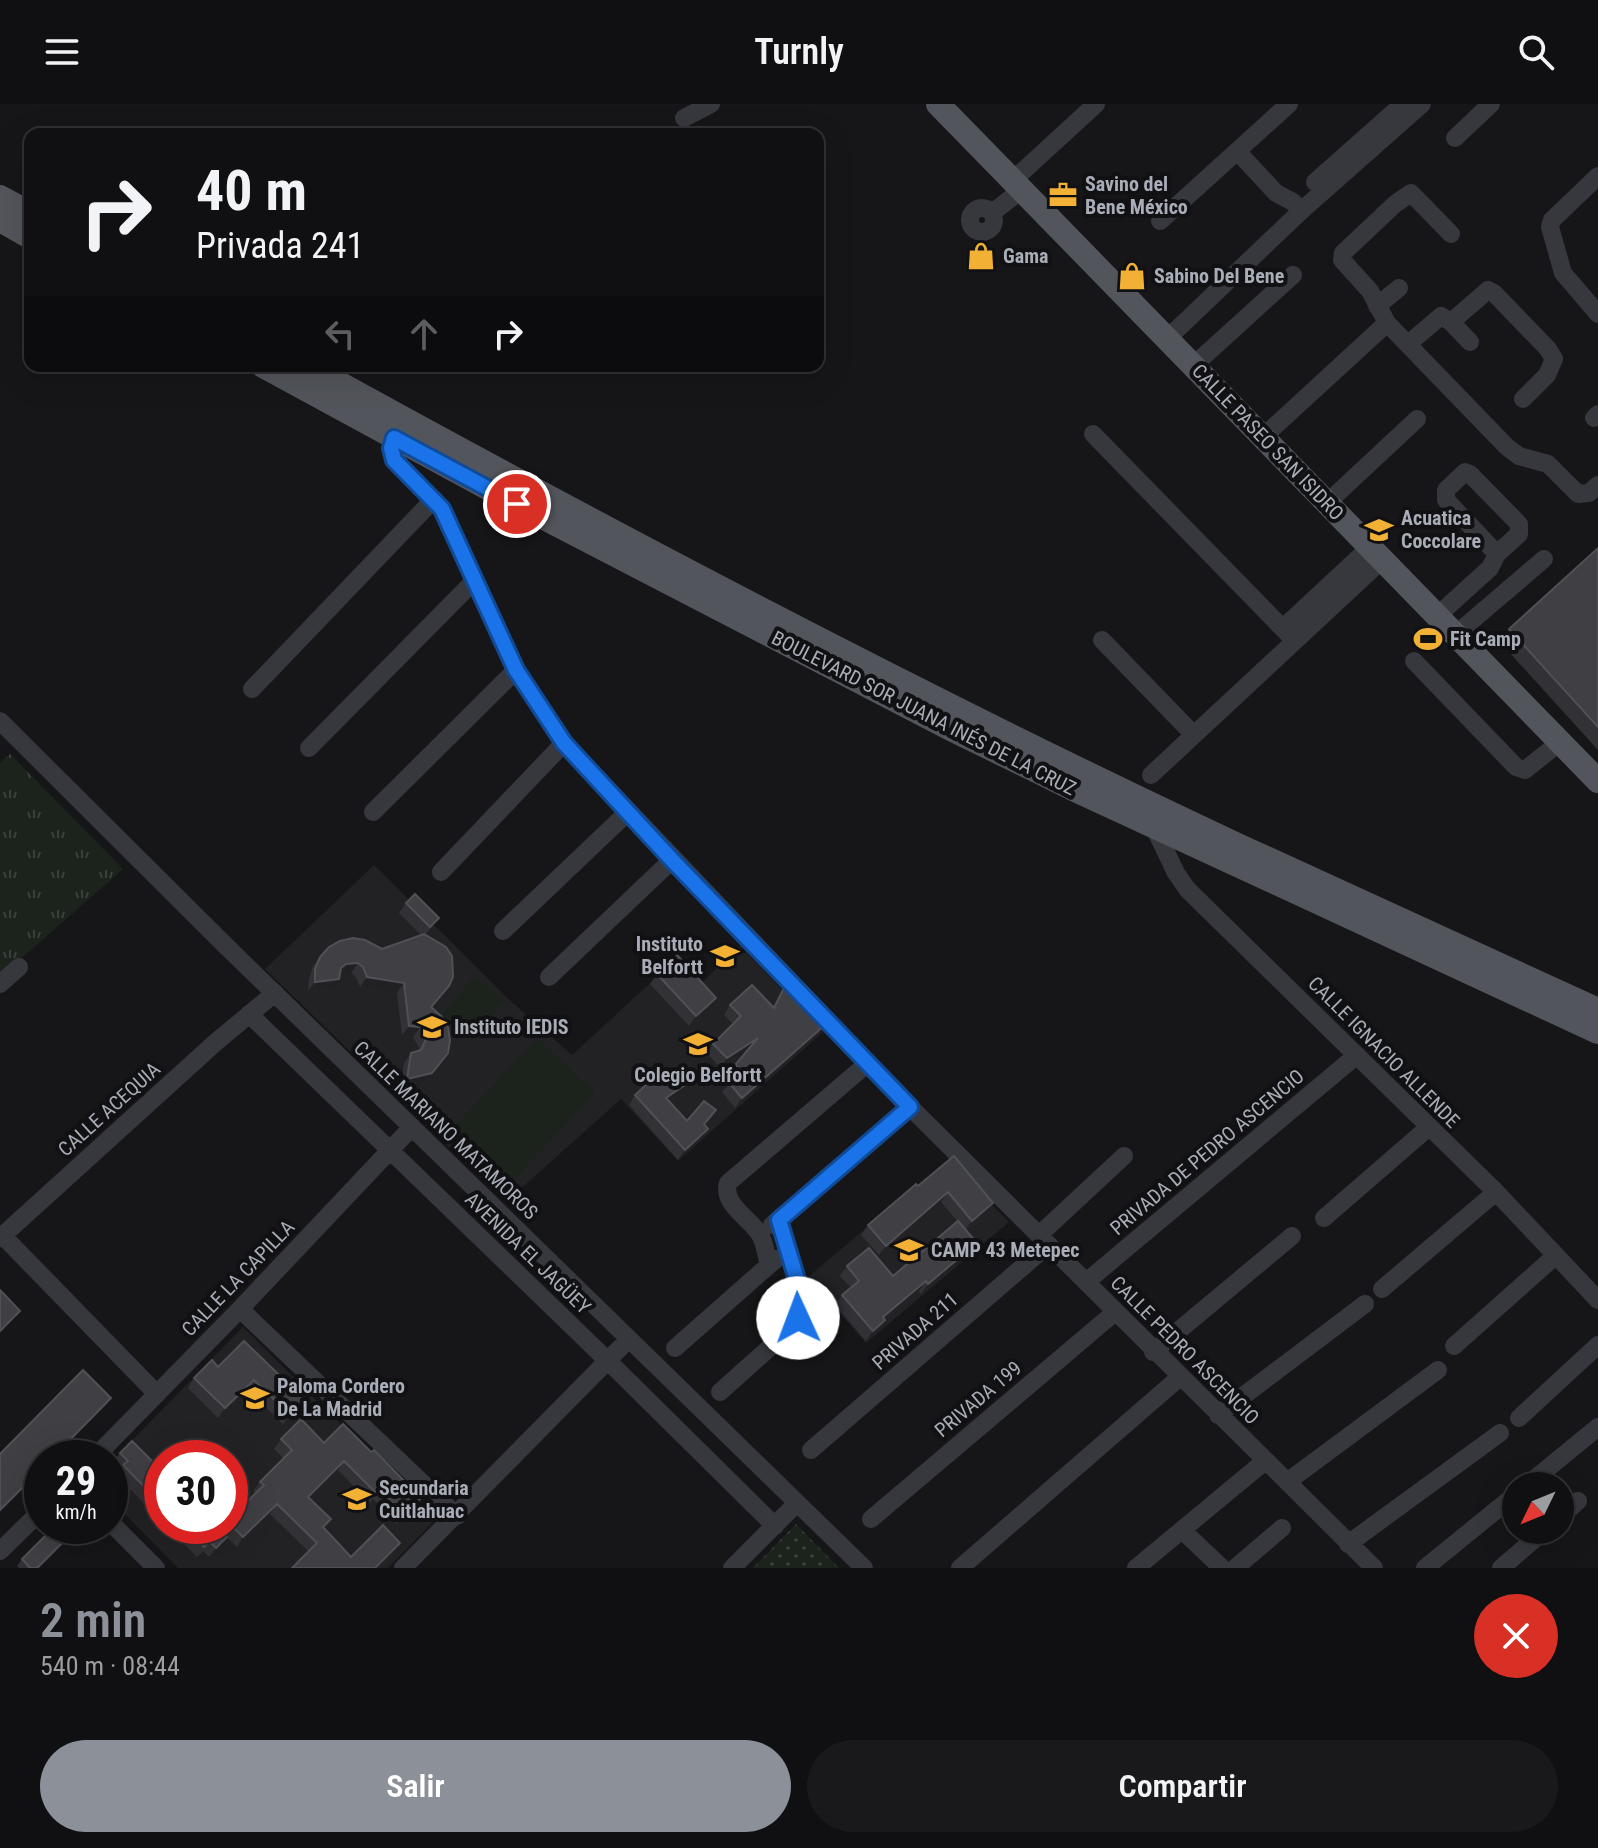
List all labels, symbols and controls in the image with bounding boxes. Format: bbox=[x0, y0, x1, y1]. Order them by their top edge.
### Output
icon: menu bbox=[40, 30, 84, 74]
icon: search bbox=[1514, 30, 1558, 74]
text: Turnly bbox=[754, 31, 844, 73]
text: 40 m bbox=[196, 158, 307, 224]
icon: right bbox=[64, 160, 168, 264]
place label: Savino del Bene México bbox=[1085, 172, 1188, 219]
office icon: Savino del Bene México bbox=[1048, 180, 1078, 210]
text: Privada 241 bbox=[196, 225, 364, 267]
shop icon: Gama bbox=[966, 241, 996, 271]
place label: Gama bbox=[1003, 244, 1048, 268]
shop icon: Sabino Del Bene bbox=[1117, 261, 1147, 291]
place label: Sabino Del Bene bbox=[1154, 264, 1284, 288]
icon: left bbox=[318, 312, 362, 356]
icon: ahead bbox=[402, 312, 446, 356]
icon: right bbox=[486, 312, 530, 356]
street label: CALLE PASEO SAN ISIDRO bbox=[1187, 359, 1349, 525]
pin bbox=[483, 470, 551, 538]
icon: arrive bbox=[495, 482, 539, 526]
place label: Acuatica Coccolare bbox=[1401, 506, 1481, 553]
school or university icon: Acuatica Coccolare bbox=[1364, 515, 1394, 545]
sports icon: Fit Camp bbox=[1413, 624, 1443, 654]
street label: BOULEVARD SOR JUANA INÉS DE LA CRUZ bbox=[768, 625, 1080, 801]
place label: Fit Camp bbox=[1450, 627, 1521, 651]
place label: Instituto Belfortt bbox=[636, 932, 703, 979]
school or university icon: Instituto Belfortt bbox=[710, 941, 740, 971]
street label: CALLE IGNACIO ALLENDE bbox=[1303, 971, 1465, 1133]
school or university icon: Instituto IEDIS bbox=[417, 1012, 447, 1042]
place label: Instituto IEDIS bbox=[454, 1015, 569, 1039]
school or university icon: Colegio Belfortt bbox=[683, 1029, 713, 1059]
street label: CALLE MARIANO MATAMOROS bbox=[349, 1036, 543, 1224]
street label: CALLE ACEQUIA bbox=[53, 1057, 165, 1161]
place label: Colegio Belfortt bbox=[634, 1063, 762, 1087]
street label: PRIVADA DE PEDRO ASCENCIO bbox=[1105, 1064, 1309, 1240]
street label: AVENIDA EL JAGÜEY bbox=[460, 1187, 596, 1319]
street label: CALLE LA CAPILLA bbox=[177, 1215, 300, 1341]
school or university icon: CAMP 43 Metepec bbox=[894, 1235, 924, 1265]
place label: CAMP 43 Metepec bbox=[931, 1238, 1079, 1262]
street label: CALLE PEDRO ASCENCIO bbox=[1106, 1271, 1264, 1429]
position arrow bbox=[756, 1276, 840, 1360]
street label: PRIVADA 211 bbox=[867, 1287, 963, 1375]
street label: PRIVADA 199 bbox=[930, 1356, 1026, 1442]
place label: Paloma Cordero De La Madrid bbox=[277, 1374, 405, 1421]
school or university icon: Paloma Cordero De La Madrid bbox=[240, 1383, 270, 1413]
speed limit sign: 30 bbox=[144, 1440, 248, 1544]
text: 29 bbox=[56, 1458, 96, 1505]
north arrow bbox=[1502, 1472, 1574, 1544]
map controls bbox=[1502, 1472, 1574, 1544]
place label: Secundaria Cuitlahuac bbox=[379, 1476, 469, 1523]
school or university icon: Secundaria Cuitlahuac bbox=[342, 1484, 372, 1514]
text: km/h bbox=[55, 1500, 97, 1524]
text: 2 min bbox=[40, 1592, 146, 1649]
button: close bbox=[1474, 1594, 1558, 1678]
text: 540 m · 08:44 bbox=[40, 1651, 180, 1681]
button: Salir bbox=[40, 1740, 791, 1832]
button: Compartir bbox=[807, 1740, 1558, 1832]

